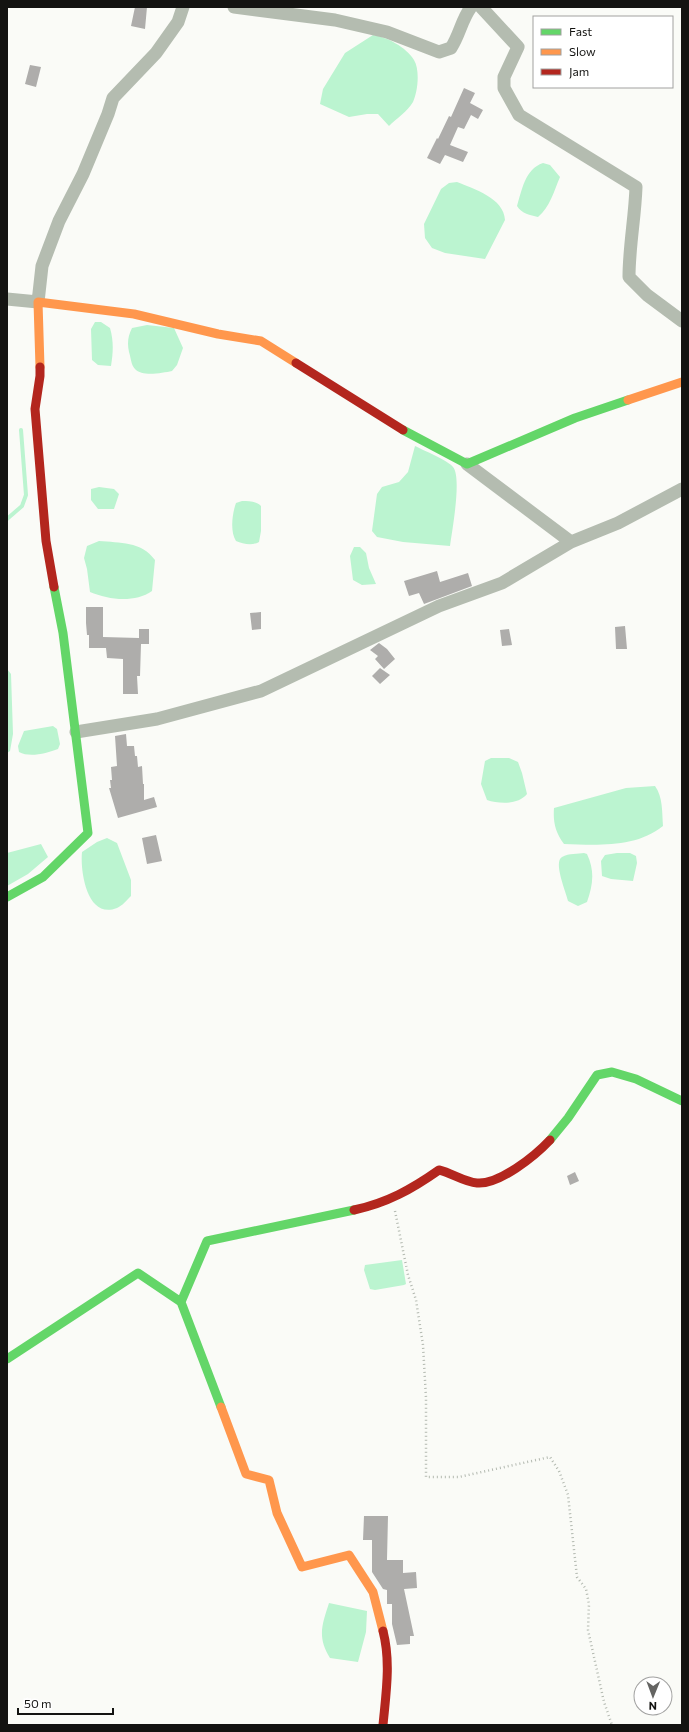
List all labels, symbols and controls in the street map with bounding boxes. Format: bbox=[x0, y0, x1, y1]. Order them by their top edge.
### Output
legend bbox=[533, 16, 673, 88]
text: Fast bbox=[569, 24, 592, 38]
text: Slow bbox=[569, 44, 596, 58]
text: Jam bbox=[569, 64, 589, 79]
north arrow bbox=[633, 1676, 673, 1716]
scale bar bbox=[18, 1690, 113, 1716]
text: 50 m bbox=[24, 1696, 52, 1710]
text: N bbox=[649, 1700, 657, 1713]

